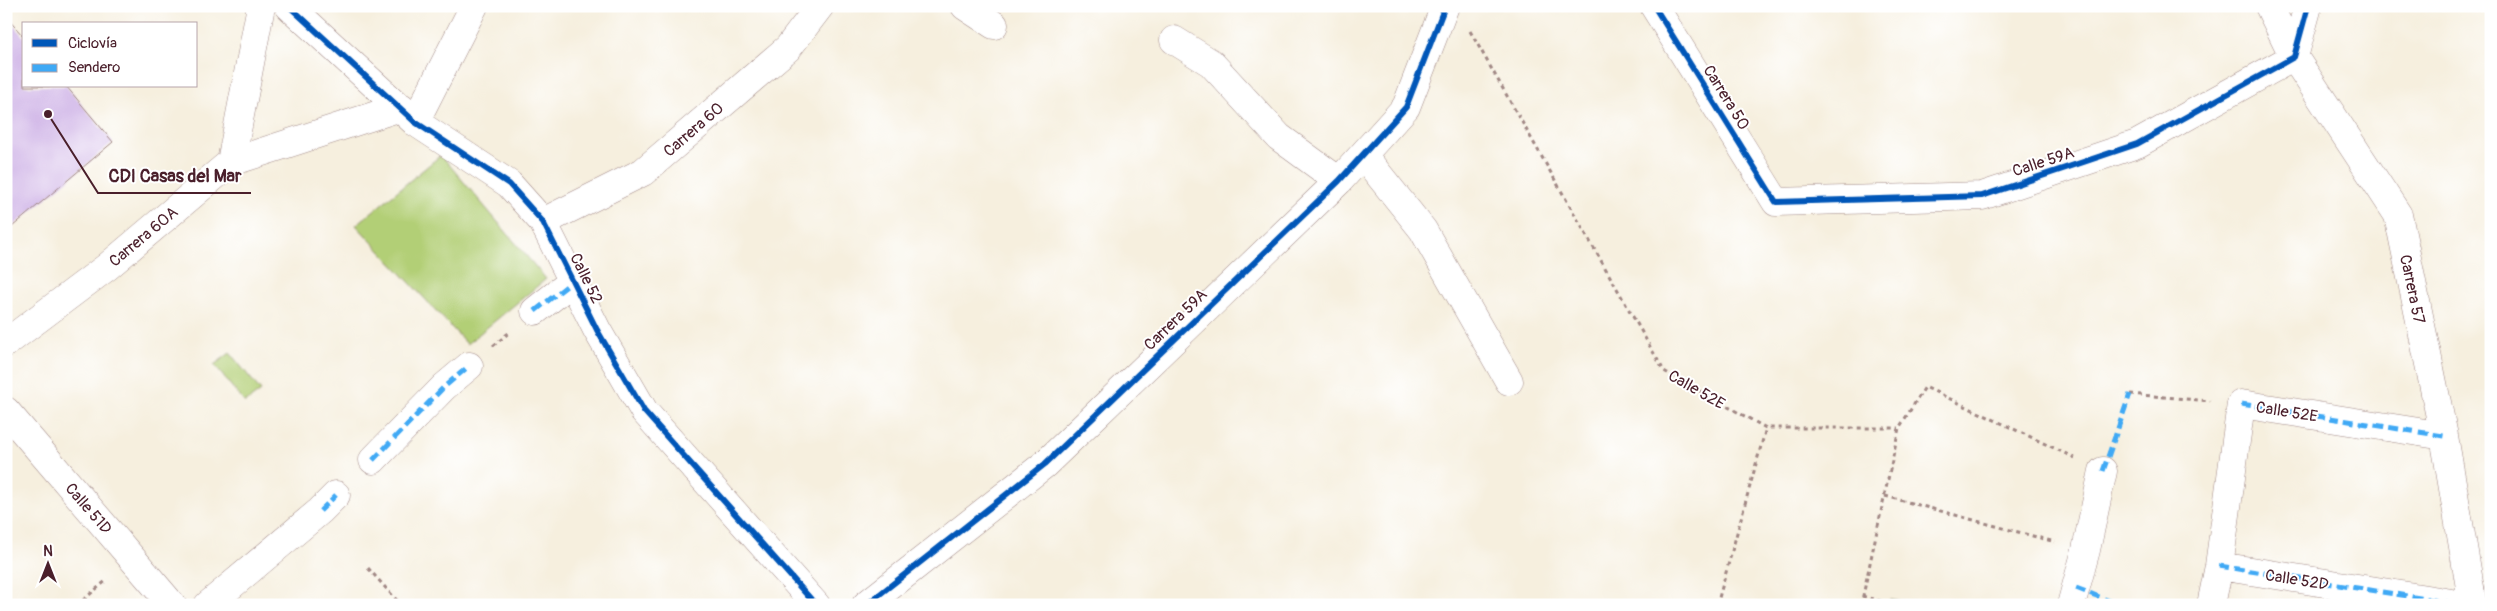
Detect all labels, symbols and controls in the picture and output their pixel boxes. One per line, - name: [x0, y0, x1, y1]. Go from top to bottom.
- legend: [22, 22, 198, 88]
- text: Ciclovía: [68, 34, 117, 53]
- text: Sendero: [68, 58, 120, 77]
- street label: Carrera 50: [1698, 61, 1754, 134]
- street label: Carrera 60: [659, 98, 728, 161]
- street label: Calle 59A: [2010, 143, 2077, 181]
- callout: CDI Casas del Mar: [98, 160, 251, 193]
- text: CDI Casas del Mar: [109, 165, 242, 188]
- street label: Carrera 60A: [105, 202, 182, 271]
- street label: Calle 52: [565, 250, 607, 307]
- street label: Carrera 57: [2395, 253, 2429, 326]
- street label: Carrera 59A: [1140, 285, 1211, 355]
- street label: Calle 52E: [1665, 366, 1728, 414]
- street label: Calle 52E: [2255, 397, 2319, 427]
- street label: Calle 51D: [61, 479, 116, 538]
- north arrow: [22, 538, 72, 588]
- text: N: [43, 543, 53, 560]
- street label: Calle 52D: [2264, 565, 2330, 595]

